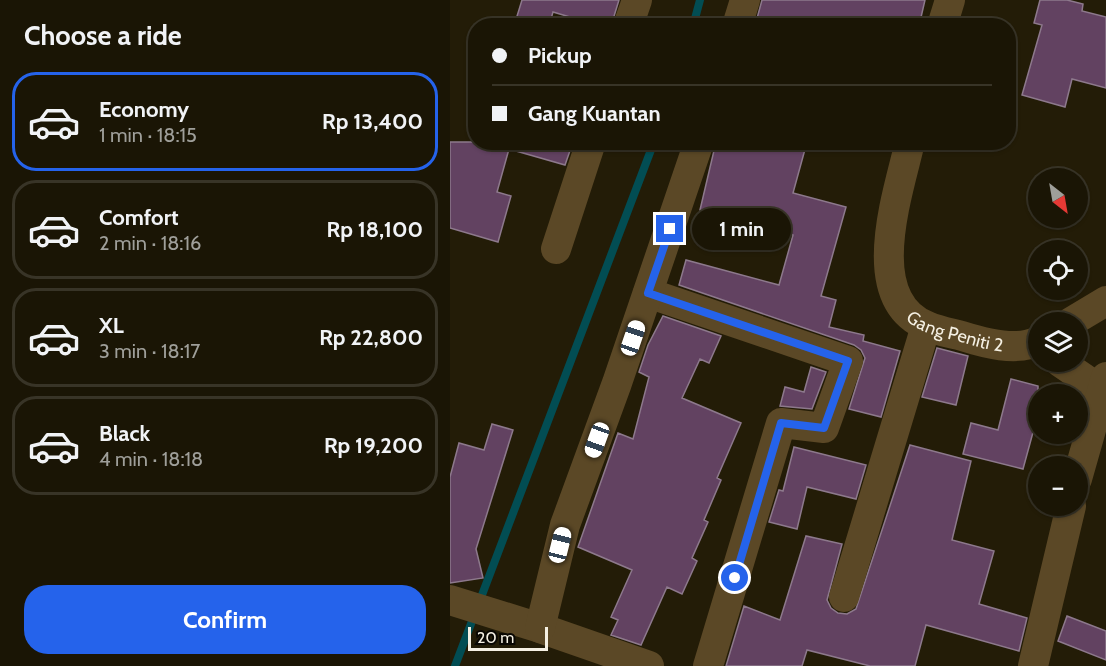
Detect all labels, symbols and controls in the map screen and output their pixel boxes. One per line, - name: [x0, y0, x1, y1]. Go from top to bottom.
- text: Choose a ride: [24, 19, 182, 52]
- text: Pickup: [528, 42, 592, 69]
- icon: car: [27, 95, 81, 149]
- text: Economy: [99, 96, 189, 123]
- text: Gang Kuantan: [528, 100, 661, 127]
- text: Rp 13,400: [322, 108, 423, 135]
- text: 1 min · 18:15: [99, 123, 197, 147]
- north arrow: [1028, 168, 1088, 228]
- map controls: [1028, 168, 1088, 516]
- icon: car: [27, 203, 81, 257]
- text: Comfort: [99, 204, 178, 231]
- callout: 1 min: [691, 208, 790, 250]
- route end: [656, 215, 683, 242]
- text: Rp 18,100: [327, 216, 423, 243]
- text: 1 min: [719, 217, 764, 241]
- text: 2 min · 18:16: [99, 231, 201, 255]
- button: locate: [1028, 240, 1088, 300]
- street label: Gang Peniti 2: [902, 306, 1005, 357]
- icon: car: [27, 311, 81, 365]
- text: XL: [99, 312, 124, 339]
- button: layers: [1028, 312, 1088, 372]
- car: [619, 318, 647, 358]
- text: Rp 22,800: [319, 324, 423, 351]
- text: 3 min · 18:17: [99, 339, 200, 363]
- button: +: [1028, 384, 1088, 444]
- icon: car: [27, 419, 81, 473]
- text: Black: [99, 420, 150, 447]
- car: [582, 420, 612, 460]
- text: Rp 19,200: [324, 432, 423, 459]
- text: 4 min · 18:18: [99, 447, 203, 471]
- button: −: [1028, 456, 1088, 516]
- car: [547, 525, 573, 565]
- route start: [721, 564, 748, 591]
- button: Confirm: [24, 585, 426, 654]
- scale bar: [468, 624, 548, 652]
- text: 20 m: [477, 628, 514, 647]

